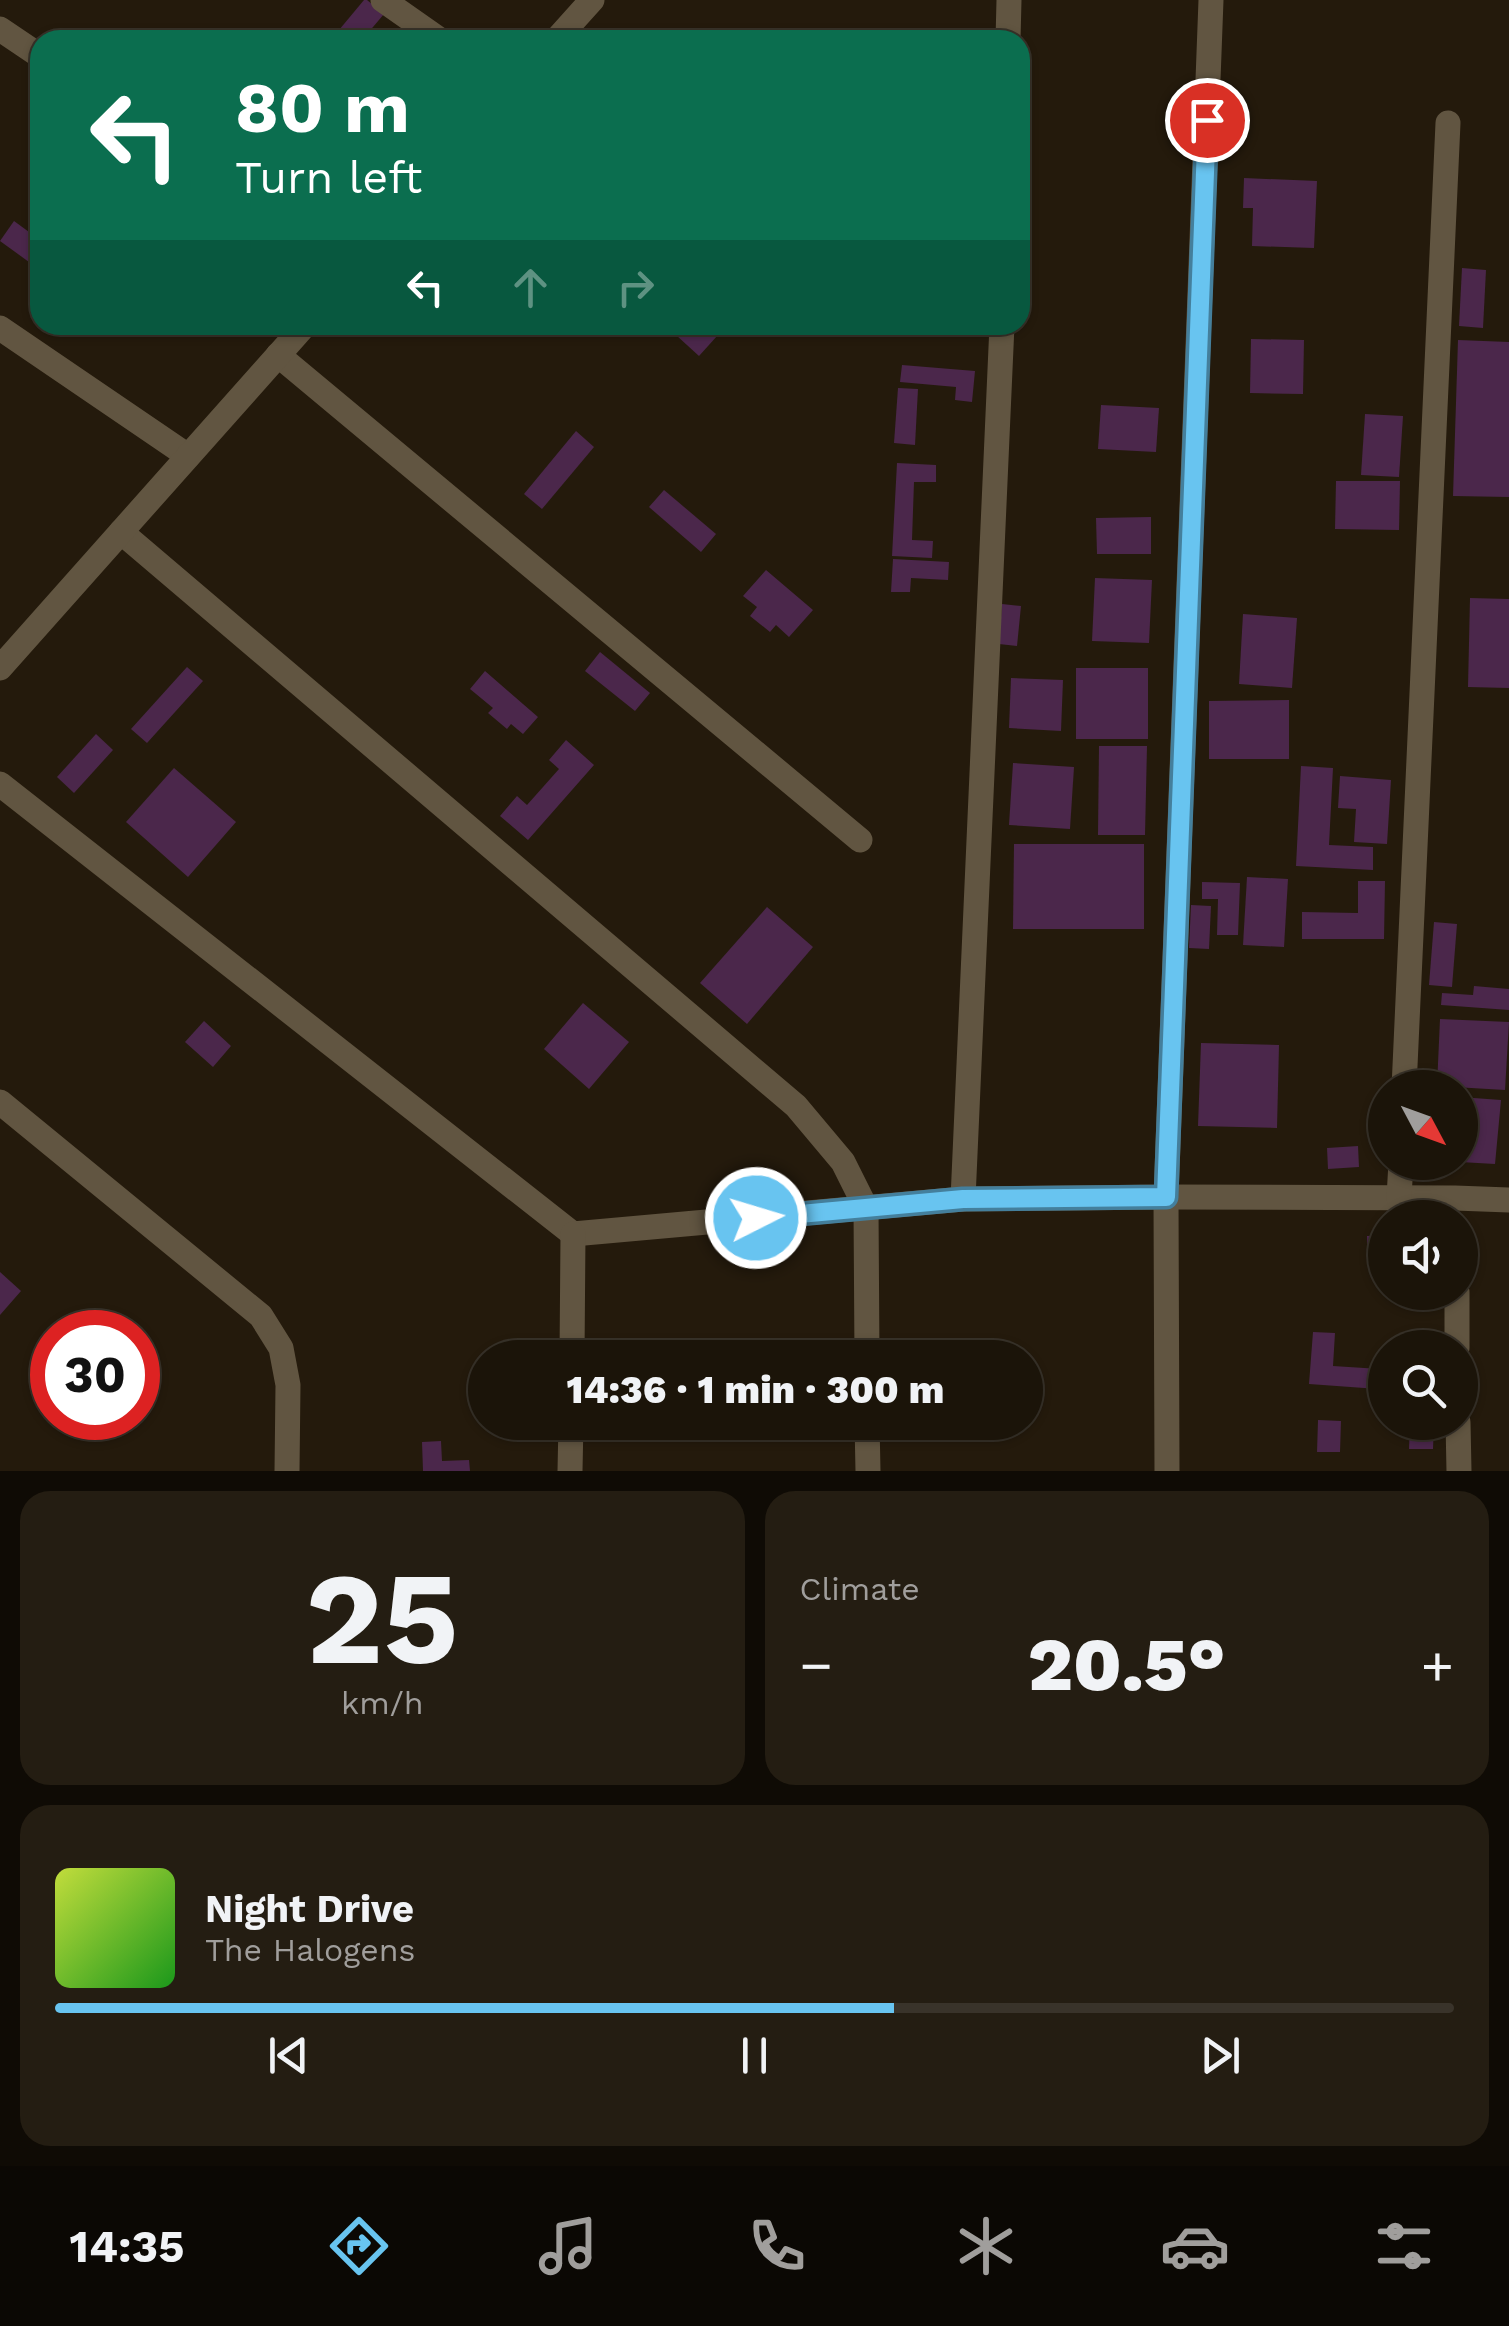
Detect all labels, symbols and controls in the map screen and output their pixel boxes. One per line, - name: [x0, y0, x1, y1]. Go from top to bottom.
- text: 80 m: [235, 67, 410, 149]
- icon: left: [70, 70, 200, 200]
- pin: [1165, 78, 1250, 163]
- icon: arrive: [1180, 93, 1235, 148]
- text: Turn left: [235, 151, 422, 204]
- icon: left: [398, 260, 453, 315]
- icon: ahead: [503, 260, 558, 315]
- icon: right: [608, 260, 663, 315]
- north arrow: [1368, 1070, 1478, 1180]
- map controls: [1368, 1070, 1478, 1440]
- position arrow: [704, 1166, 808, 1270]
- button: sound: [1368, 1200, 1478, 1310]
- speed limit sign: 30: [30, 1310, 160, 1440]
- button: search: [1368, 1330, 1478, 1440]
- text: 14:36 · 1 min · 300 m: [567, 1368, 944, 1412]
- text: 25: [306, 1542, 459, 1695]
- text: Climate: [800, 1570, 920, 1608]
- text: 20.5°: [1028, 1620, 1226, 1708]
- text: −: [800, 1633, 833, 1697]
- text: +: [1421, 1633, 1454, 1697]
- text: km/h: [341, 1684, 423, 1722]
- text: Night Drive: [205, 1887, 414, 1931]
- text: The Halogens: [205, 1931, 415, 1969]
- icon: previous: [261, 2028, 316, 2083]
- icon: pause: [727, 2028, 782, 2083]
- icon: next: [1193, 2028, 1248, 2083]
- icon: directions: [324, 2211, 394, 2281]
- icon: music: [533, 2211, 603, 2281]
- icon: phone: [742, 2211, 812, 2281]
- icon: climate: [951, 2211, 1021, 2281]
- icon: car: [1160, 2211, 1230, 2281]
- icon: filters: [1369, 2211, 1439, 2281]
- text: 14:35: [70, 2220, 185, 2273]

